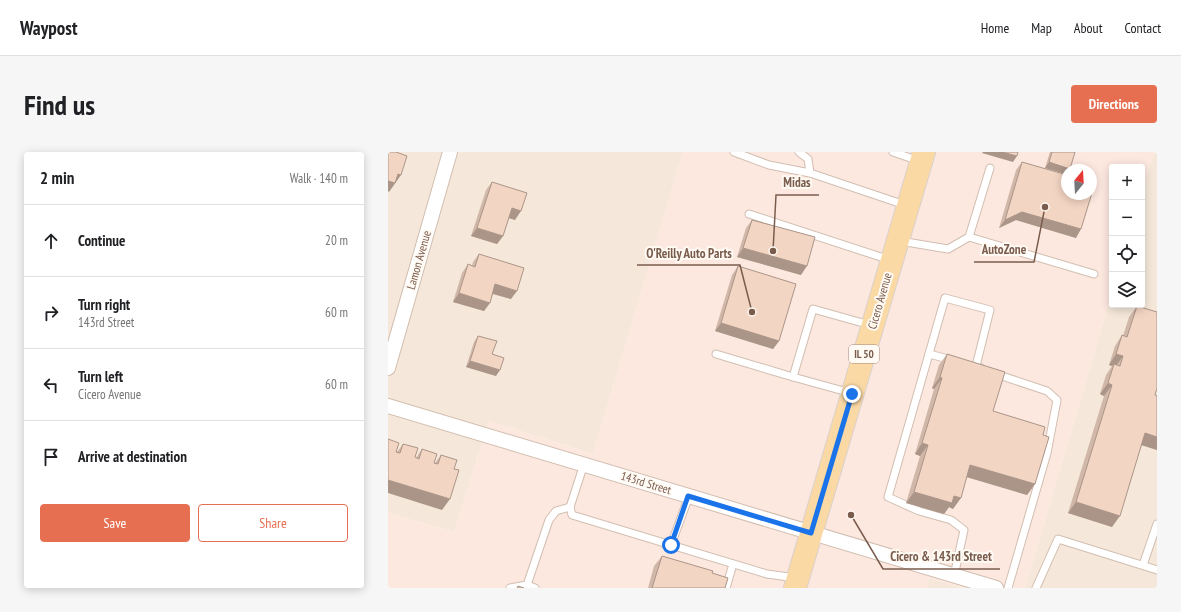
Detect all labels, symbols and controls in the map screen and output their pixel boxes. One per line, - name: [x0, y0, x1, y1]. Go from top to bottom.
- text: Waypost: [20, 16, 77, 40]
- text: Home: [981, 19, 1009, 37]
- text: Map: [1031, 19, 1052, 37]
- text: About: [1074, 19, 1103, 37]
- text: Contact: [1125, 19, 1161, 37]
- button: Directions: [1071, 85, 1157, 123]
- text: Find us: [24, 86, 95, 123]
- north arrow: [1061, 164, 1097, 200]
- map controls: [1109, 164, 1145, 308]
- button: +: [1109, 164, 1145, 200]
- text: 2 min: [40, 167, 74, 189]
- text: Walk · 140 m: [290, 170, 348, 187]
- callout: Midas: [776, 170, 819, 195]
- text: Midas: [783, 174, 811, 191]
- button: −: [1109, 200, 1145, 236]
- street label: Lamon Avenue: [403, 229, 434, 291]
- icon: ahead: [40, 230, 62, 252]
- text: Continue: [78, 231, 125, 250]
- text: 20 m: [325, 232, 348, 249]
- button: locate: [1109, 236, 1145, 272]
- callout: AutoZone: [974, 237, 1034, 262]
- callout: O'Reilly Auto Parts: [637, 240, 740, 265]
- text: AutoZone: [981, 241, 1027, 258]
- text: O'Reilly Auto Parts: [646, 245, 732, 262]
- street label: Cicero Avenue: [864, 271, 895, 331]
- button: layers: [1109, 272, 1145, 308]
- text: Turn right: [78, 295, 130, 314]
- icon: right: [40, 302, 62, 324]
- text: 60 m: [325, 304, 348, 321]
- text: 143rd Street: [78, 314, 134, 331]
- road number: IL 50: [849, 345, 879, 363]
- text: Turn left: [78, 367, 123, 386]
- icon: left: [40, 374, 62, 396]
- text: 60 m: [325, 376, 348, 393]
- route end: [843, 385, 861, 403]
- text: Cicero Avenue: [78, 386, 141, 403]
- icon: arrive: [40, 446, 62, 468]
- text: Arrive at destination: [78, 447, 187, 466]
- street label: 143rd Street: [619, 468, 674, 498]
- button: Save: [40, 504, 190, 542]
- button: Share: [198, 504, 348, 542]
- route start: [662, 536, 680, 554]
- callout: Cicero & 143rd Street: [883, 544, 1000, 569]
- text: Cicero & 143rd Street: [890, 548, 992, 565]

